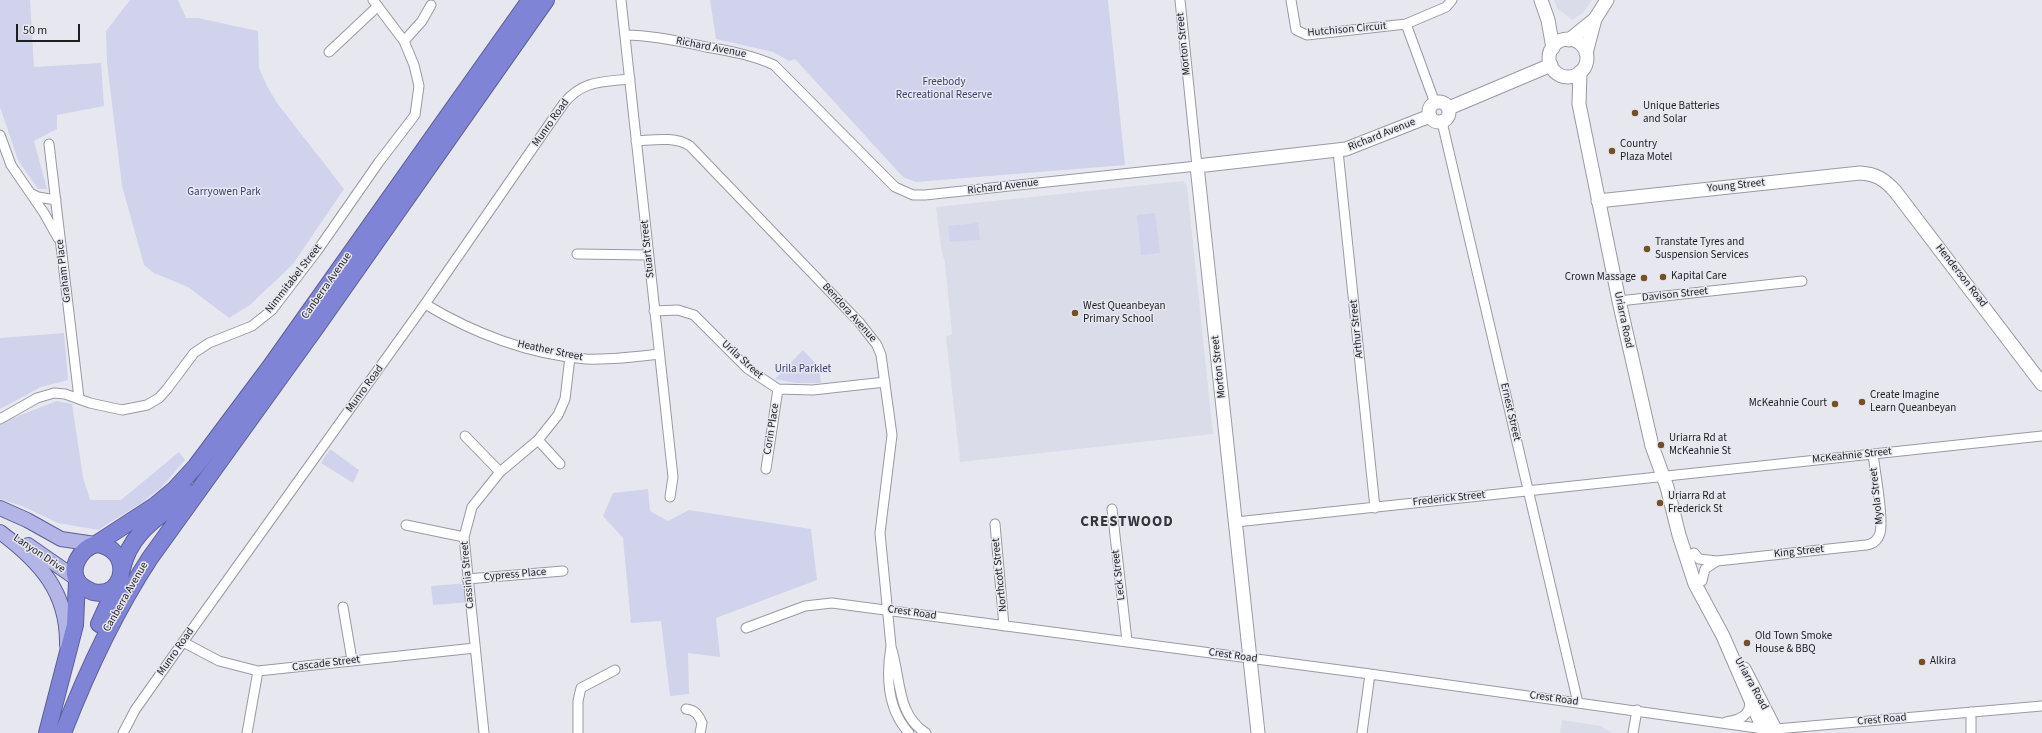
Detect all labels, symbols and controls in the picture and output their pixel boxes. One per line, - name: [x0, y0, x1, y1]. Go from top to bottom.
- street label: Morton Street: [1174, 12, 1194, 76]
- scale bar: [18, 16, 82, 42]
- street label: Hutchison Circuit: [1307, 20, 1387, 40]
- text: 50 m: [23, 22, 47, 39]
- street label: Richard Avenue: [675, 35, 747, 61]
- park label: Freebody Recreational Reserve: [896, 76, 992, 102]
- street label: Munro Road: [530, 96, 572, 150]
- place label: Unique Batteries and Solar: [1643, 100, 1720, 126]
- marker: Unique Batteries and Solar: [1630, 108, 1640, 118]
- street label: Richard Avenue: [1346, 116, 1418, 154]
- place label: Country Plaza Motel: [1620, 138, 1672, 164]
- marker: Country Plaza Motel: [1607, 146, 1617, 156]
- street label: Richard Avenue: [967, 176, 1039, 198]
- street label: Young Street: [1706, 176, 1766, 196]
- park label: Garryowen Park: [187, 186, 261, 200]
- street label: Stuart Street: [638, 219, 658, 279]
- place label: Transtate Tyres and Suspension Services: [1655, 236, 1749, 262]
- street label: Graham Place: [54, 239, 74, 303]
- street label: Nimmitabel Street: [263, 242, 325, 316]
- street label: Henderson Road: [1932, 242, 1990, 310]
- marker: Transtate Tyres and Suspension Services: [1642, 244, 1652, 254]
- street label: Canberra Avenue: [299, 250, 355, 322]
- place label: Kapital Care: [1671, 270, 1727, 284]
- place label: Crown Massage: [1565, 271, 1636, 285]
- marker: Kapital Care: [1658, 272, 1668, 282]
- marker: Crown Massage: [1639, 273, 1649, 283]
- street label: Bendora Avenue: [819, 281, 879, 345]
- street label: Davison Street: [1641, 285, 1709, 305]
- street label: Uriarra Road: [1611, 290, 1635, 350]
- street label: Arthur Street: [1347, 299, 1367, 359]
- place label: West Queanbeyan Primary School: [1083, 300, 1166, 326]
- marker: West Queanbeyan Primary School: [1070, 308, 1080, 318]
- street label: Morton Street: [1209, 335, 1229, 399]
- street label: Heather Street: [516, 338, 584, 364]
- street label: Urila Street: [718, 338, 766, 382]
- street label: Munro Road: [343, 363, 387, 415]
- park label: Urila Parklet: [775, 363, 831, 377]
- street label: Ernest Street: [1497, 382, 1523, 442]
- place label: Create Imagine Learn Queanbeyan: [1870, 389, 1956, 415]
- place label: McKeahnie Court: [1749, 397, 1827, 411]
- marker: Create Imagine Learn Queanbeyan: [1857, 397, 1867, 407]
- marker: McKeahnie Court: [1830, 399, 1840, 409]
- street label: Corin Place: [761, 402, 783, 456]
- place label: Uriarra Rd at McKeahnie St: [1669, 432, 1731, 458]
- marker: Uriarra Rd at McKeahnie St: [1656, 440, 1666, 450]
- street label: McKeahnie Street: [1811, 445, 1893, 467]
- street label: Myola Street: [1867, 467, 1887, 525]
- street label: Frederick Street: [1412, 489, 1486, 509]
- place label: Uriarra Rd at Frederick St: [1668, 490, 1726, 516]
- marker: Uriarra Rd at Frederick St: [1655, 498, 1665, 508]
- district label: CRESTWOOD: [1080, 514, 1174, 532]
- street label: Lanyon Drive: [10, 532, 68, 576]
- street label: Northcott Street: [990, 537, 1010, 613]
- street label: Cassinia Street: [458, 541, 478, 609]
- street label: King Street: [1773, 543, 1825, 561]
- street label: Leck Street: [1109, 549, 1129, 601]
- street label: Canberra Avenue: [101, 560, 151, 634]
- street label: Cypress Place: [483, 566, 547, 584]
- street label: Crest Road: [887, 603, 937, 623]
- street label: Munro Road: [155, 625, 197, 679]
- place label: Old Town Smoke House & BBQ: [1755, 630, 1832, 656]
- marker: Old Town Smoke House & BBQ: [1742, 638, 1752, 648]
- street label: Crest Road: [1208, 646, 1258, 666]
- street label: Cascade Street: [291, 653, 361, 675]
- street label: Uriarra Road: [1731, 655, 1771, 713]
- place label: Alkira: [1930, 655, 1956, 669]
- marker: Alkira: [1917, 657, 1927, 667]
- street label: Crest Road: [1529, 689, 1579, 709]
- street label: Crest Road: [1857, 711, 1907, 729]

